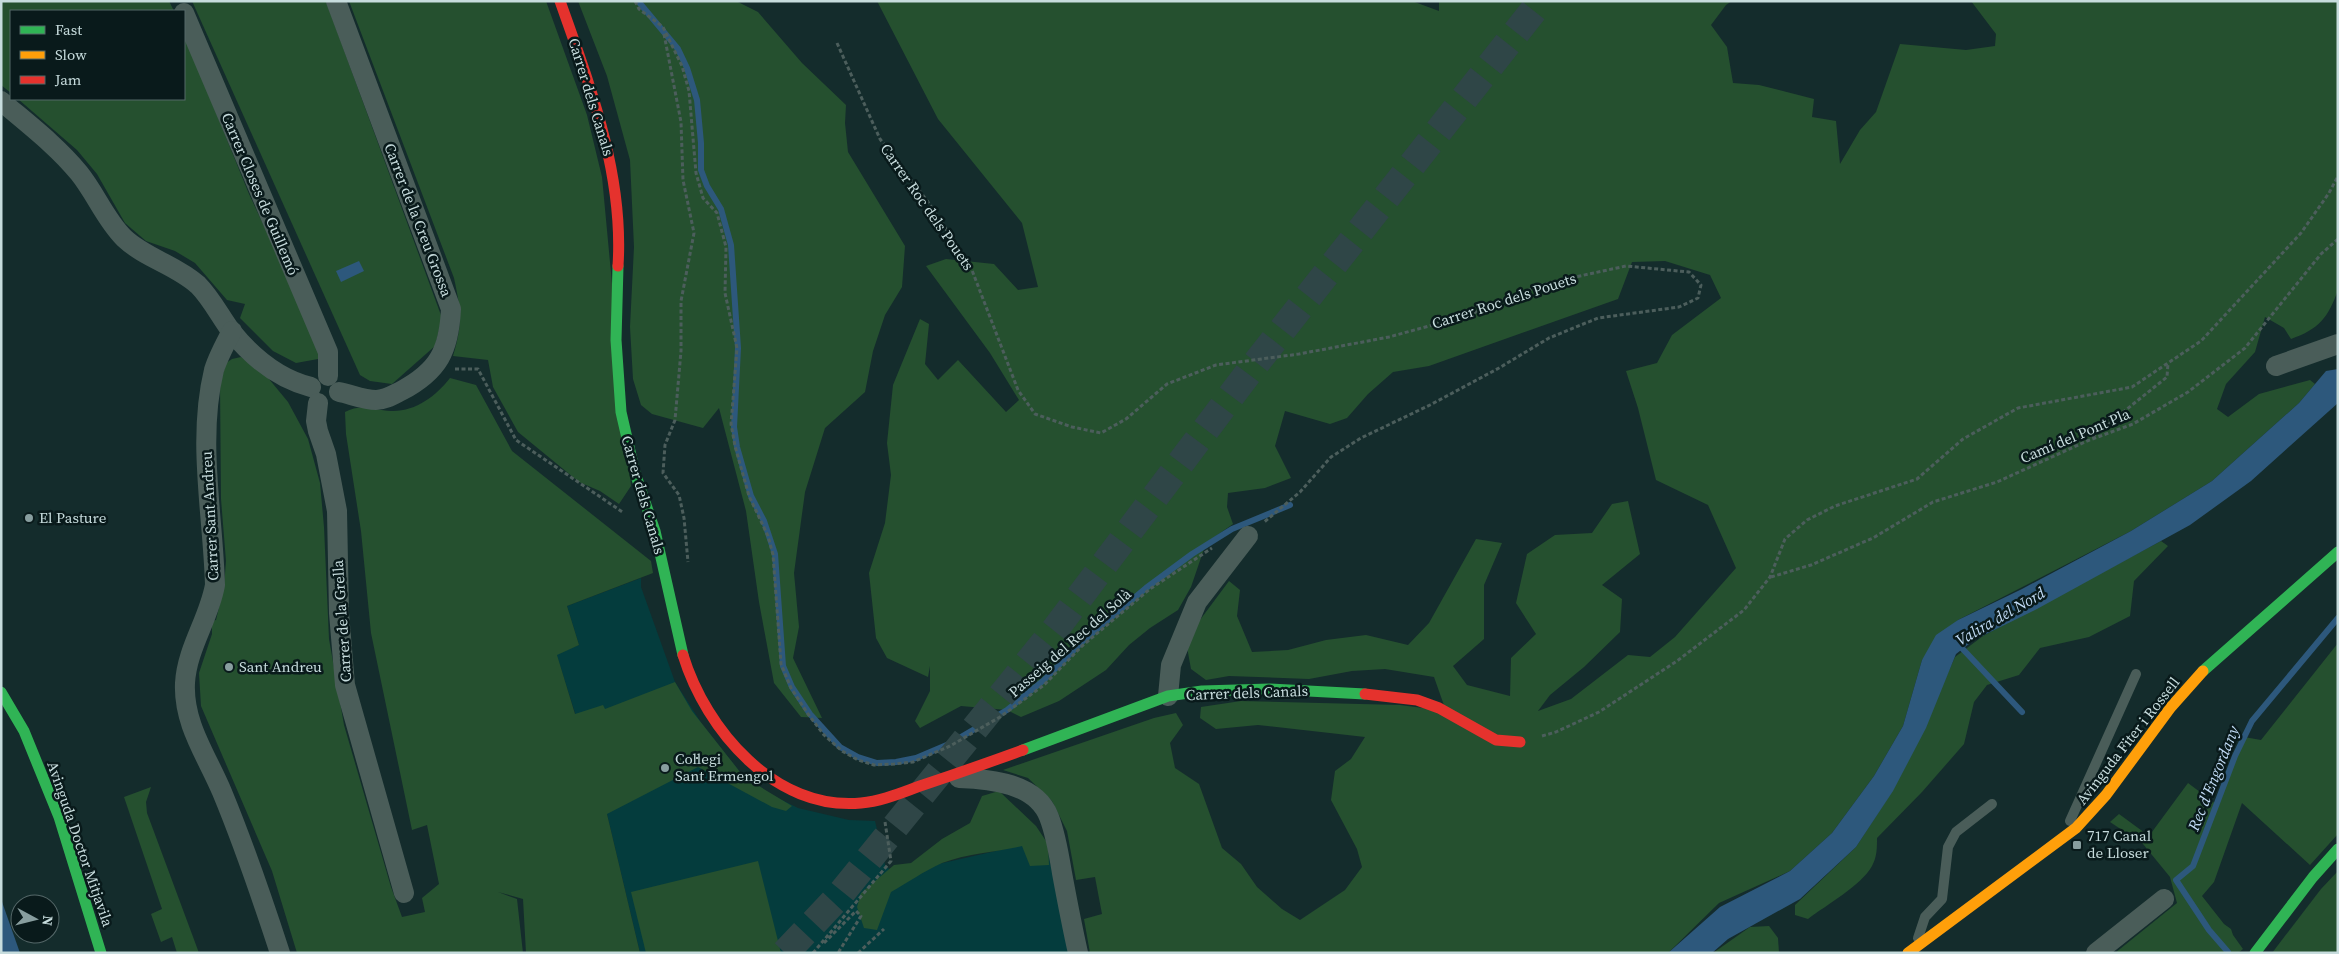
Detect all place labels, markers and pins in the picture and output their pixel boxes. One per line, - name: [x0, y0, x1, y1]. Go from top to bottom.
- place label: El Pasture: [39, 507, 107, 528]
- marker: El Pasture: [23, 512, 35, 524]
- place label: Sant Andreu: [239, 656, 322, 677]
- marker: Sant Andreu: [223, 661, 235, 673]
- place label: Col·legi Sant Ermengol: [675, 748, 774, 786]
- marker: Col·legi Sant Ermengol: [659, 762, 671, 774]
- place label: 717 Canal de Lloser: [2087, 825, 2152, 863]
- marker: 717 Canal de Lloser: [2071, 839, 2083, 851]

